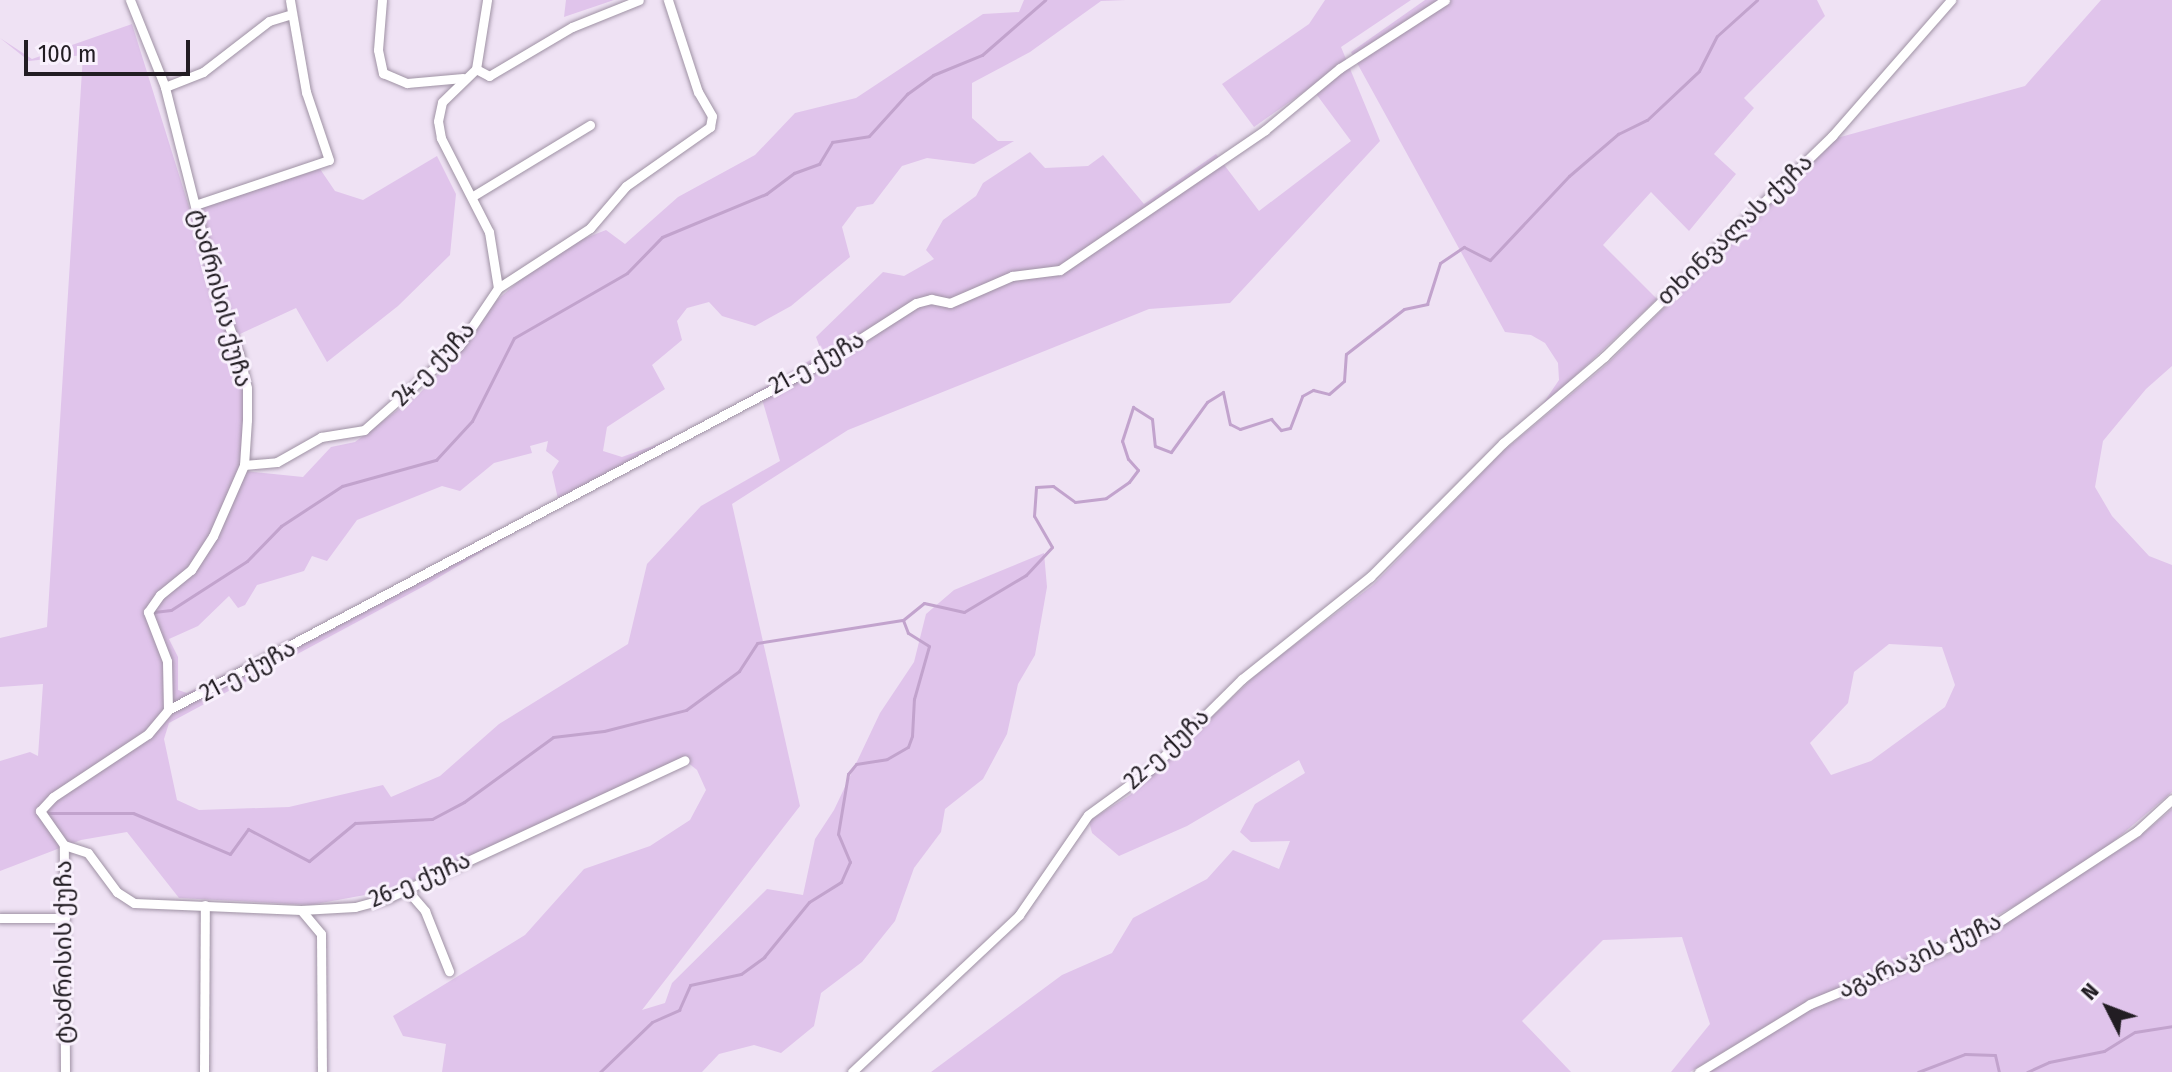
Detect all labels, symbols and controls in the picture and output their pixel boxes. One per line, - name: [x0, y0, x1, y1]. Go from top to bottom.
- scale bar: [28, 24, 194, 74]
- text: 100 m: [38, 40, 96, 68]
- street label: თხინვალას ქუჩა: [1651, 148, 1819, 312]
- street label: ტაძრისის ქუჩა: [182, 206, 258, 390]
- street label: 24-ე ქუჩა: [387, 316, 481, 412]
- street label: 21-ე ქუჩა: [765, 325, 869, 401]
- street label: 21-ე ქუჩა: [195, 634, 301, 708]
- street label: 22-ე ქუჩა: [1118, 702, 1216, 796]
- street label: 26-ე ქუჩა: [365, 846, 475, 914]
- street label: ტაძრისის ქუჩა: [50, 860, 78, 1044]
- street label: აგარაკის ქუჩა: [1834, 907, 2006, 1005]
- north arrow: [2068, 968, 2148, 1048]
- text: N: [2075, 978, 2104, 1006]

